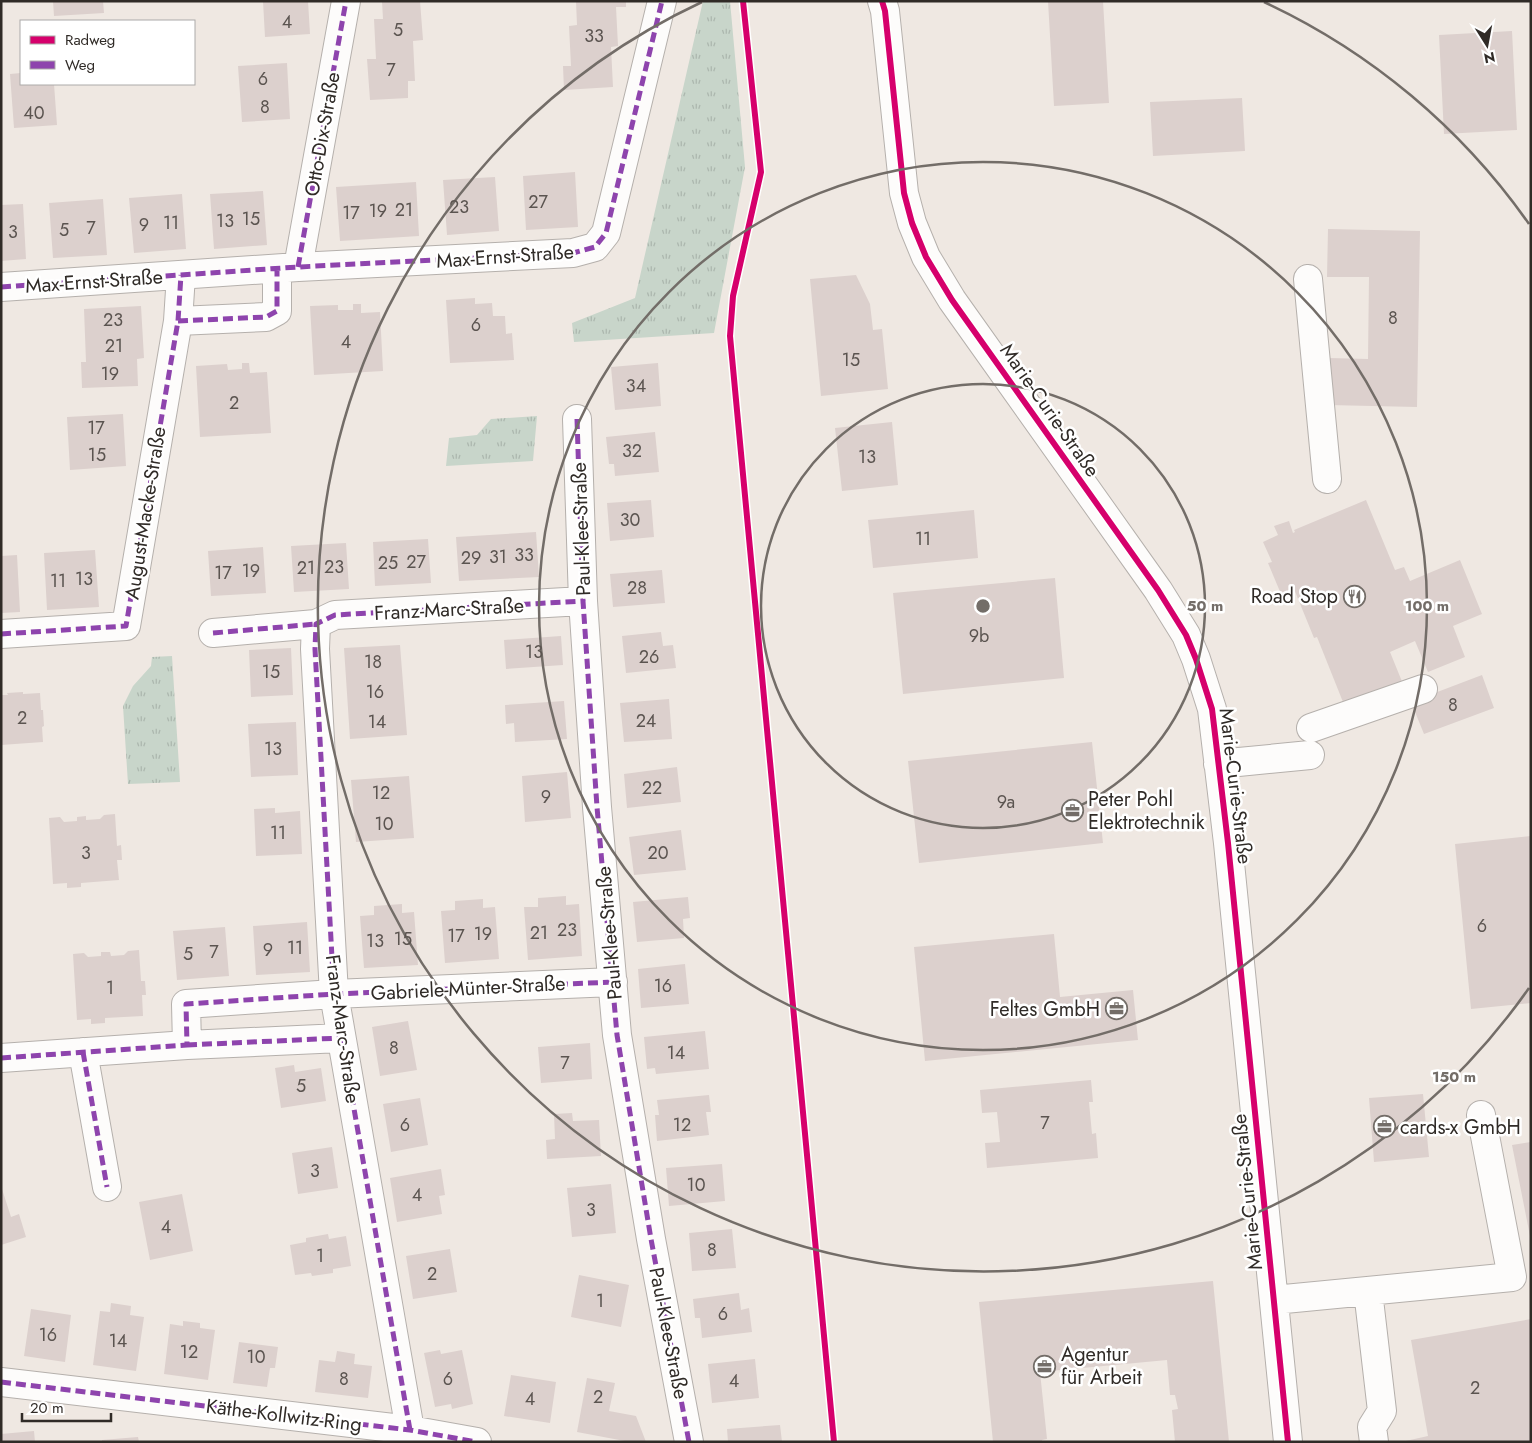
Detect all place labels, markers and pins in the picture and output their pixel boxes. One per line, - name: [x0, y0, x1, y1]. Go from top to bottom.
- place label: Road Stop: [1251, 582, 1338, 611]
- restaurant icon: Road Stop: [1342, 584, 1366, 608]
- centre of rings: [974, 597, 992, 615]
- place label: Peter Pohl Elektrotechnik: [1088, 785, 1205, 837]
- office icon: Peter Pohl Elektrotechnik: [1060, 799, 1084, 823]
- place label: Feltes GmbH: [990, 995, 1100, 1024]
- office icon: Feltes GmbH: [1104, 997, 1128, 1021]
- place label: cards-x GmbH: [1400, 1113, 1521, 1142]
- office icon: cards-x GmbH: [1372, 1115, 1396, 1139]
- place label: Agentur für Arbeit: [1061, 1340, 1142, 1392]
- office icon: Agentur für Arbeit: [1033, 1354, 1057, 1378]

